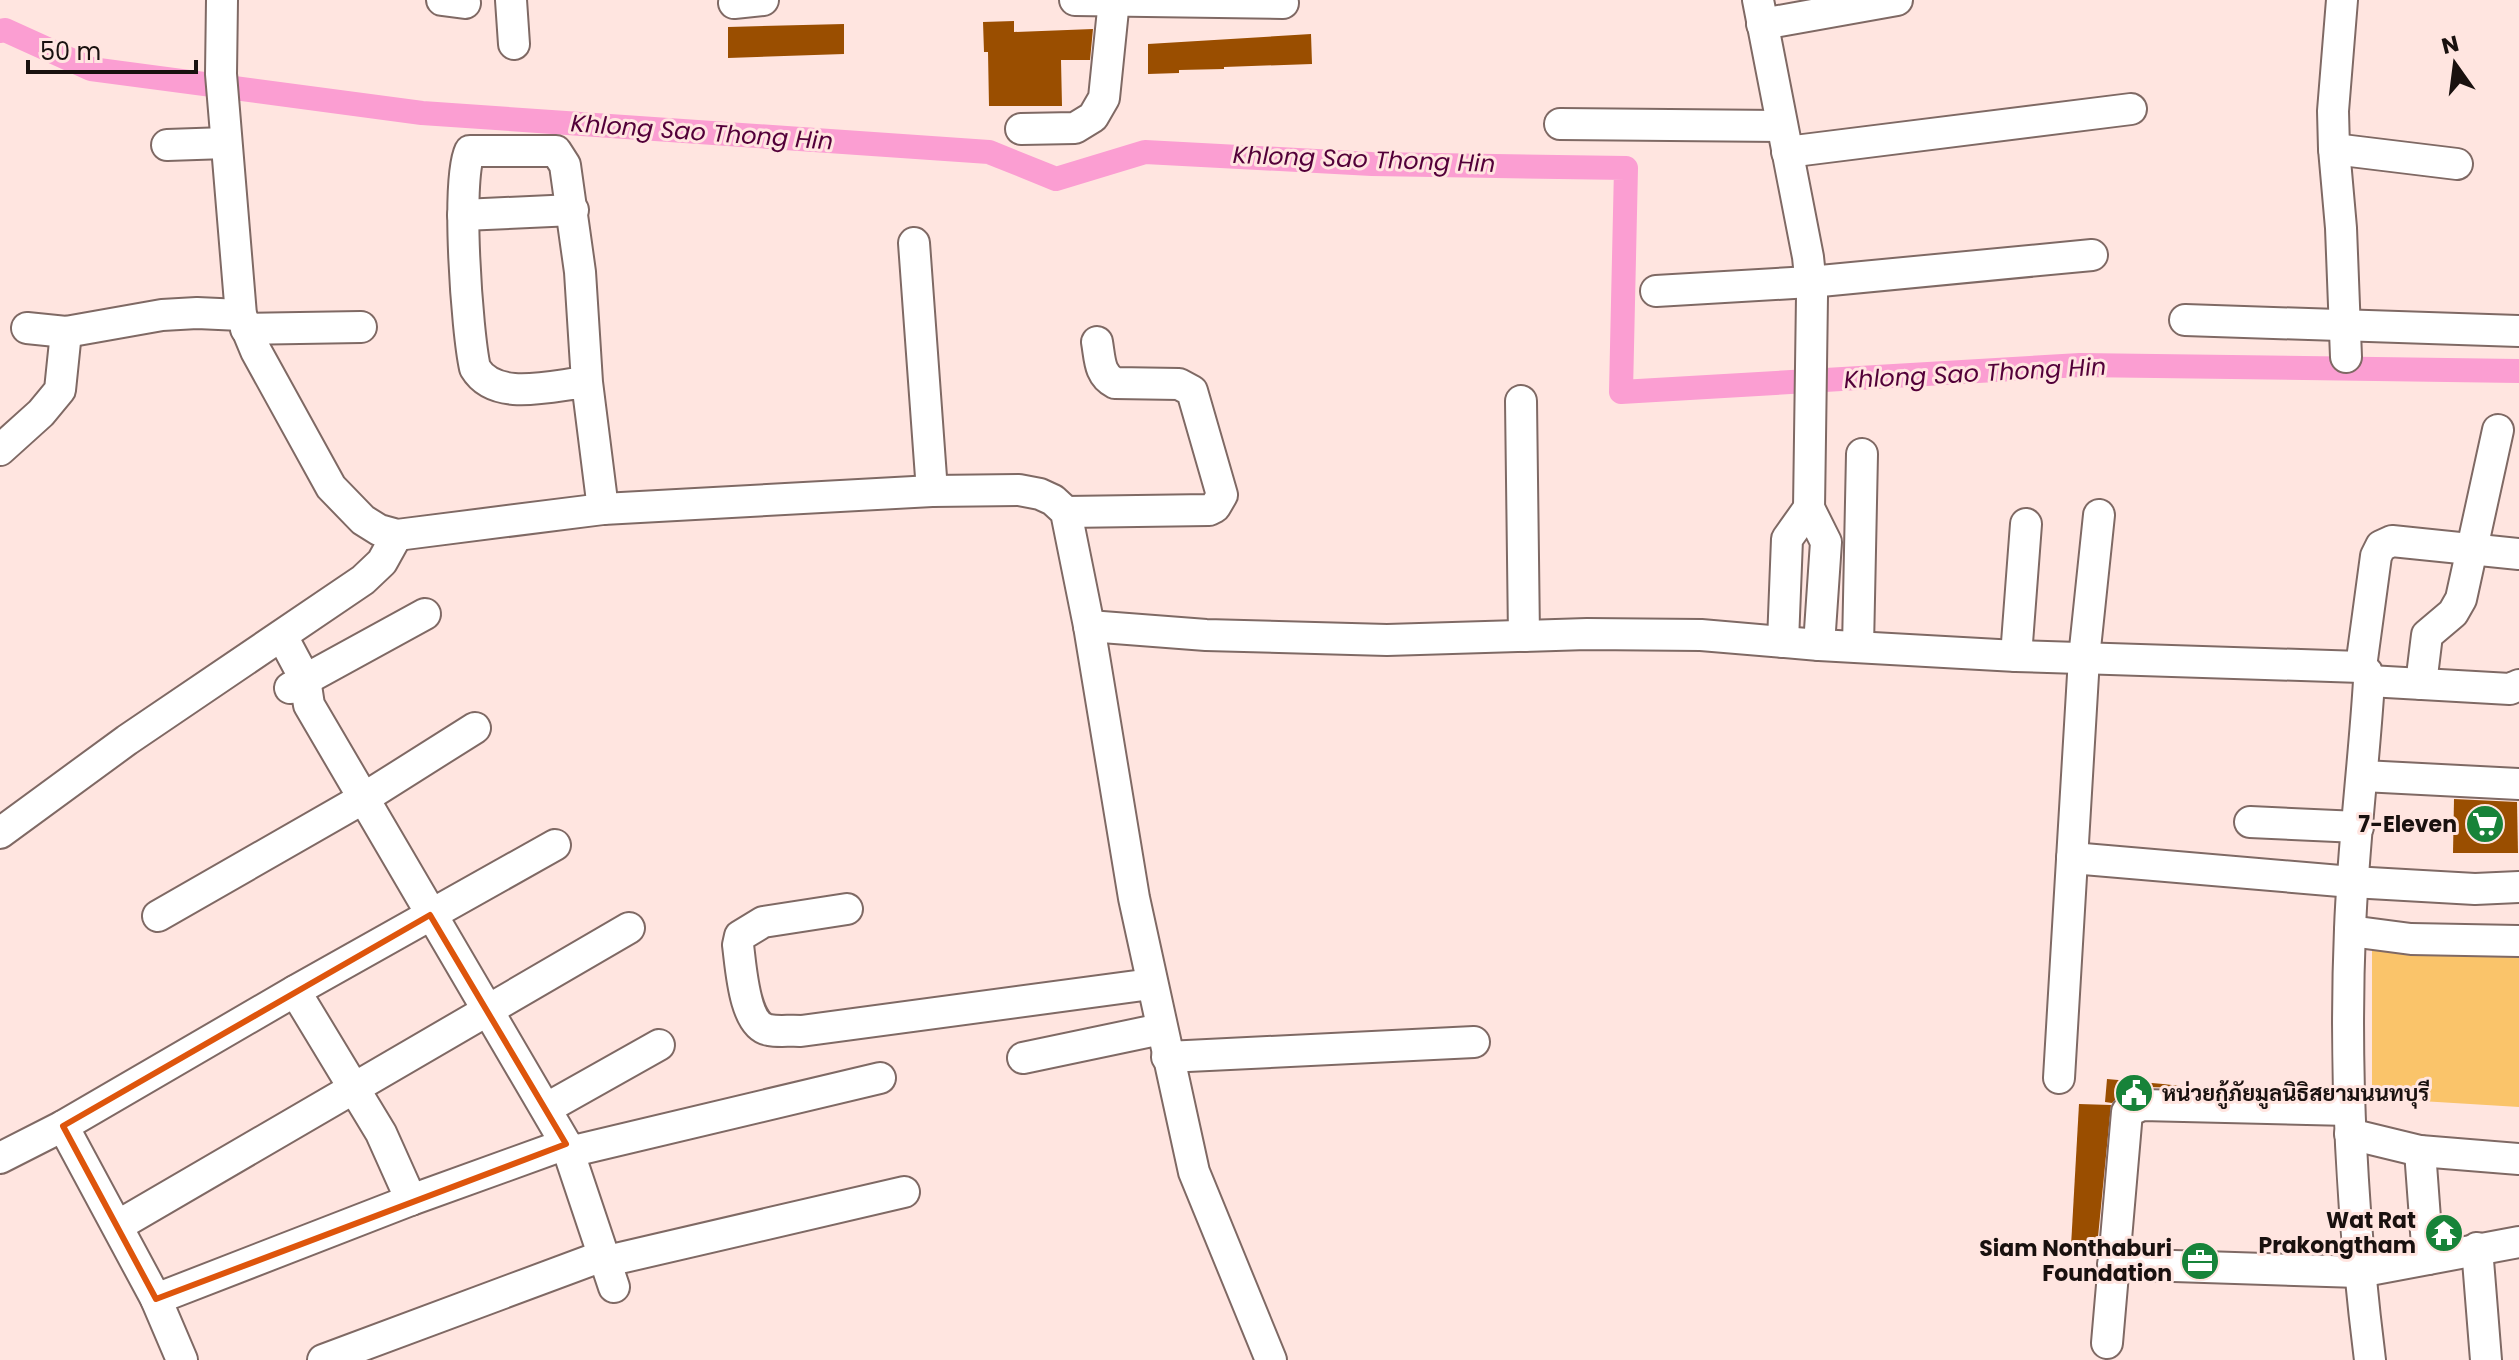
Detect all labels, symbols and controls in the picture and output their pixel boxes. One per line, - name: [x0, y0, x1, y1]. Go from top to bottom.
- scale bar: [28, 24, 196, 74]
- north arrow: [2415, 24, 2495, 104]
- text: N: [2439, 28, 2462, 62]
- text: 50 m: [40, 35, 101, 68]
- water label: Khlong Sao Thong Hin: [570, 106, 834, 158]
- water label: Khlong Sao Thong Hin: [1232, 138, 1496, 180]
- water label: Khlong Sao Thong Hin: [1843, 350, 2107, 396]
- supermarket icon: 7-Eleven: [2464, 803, 2506, 845]
- place label: 7-Eleven: [2358, 809, 2457, 840]
- public building icon: หน่วยกู้ภัยมูลนิธิสยามนนทบุรี: [2113, 1072, 2155, 1114]
- place label: หน่วยกู้ภัยมูลนิธิสยามนนทบุรี: [2162, 1078, 2429, 1109]
- place label: Wat Rat Prakongtham: [2259, 1205, 2416, 1261]
- temple icon: Wat Rat Prakongtham: [2423, 1212, 2465, 1254]
- place label: Siam Nonthaburi Foundation: [1979, 1233, 2172, 1289]
- office icon: Siam Nonthaburi Foundation: [2179, 1240, 2221, 1282]

